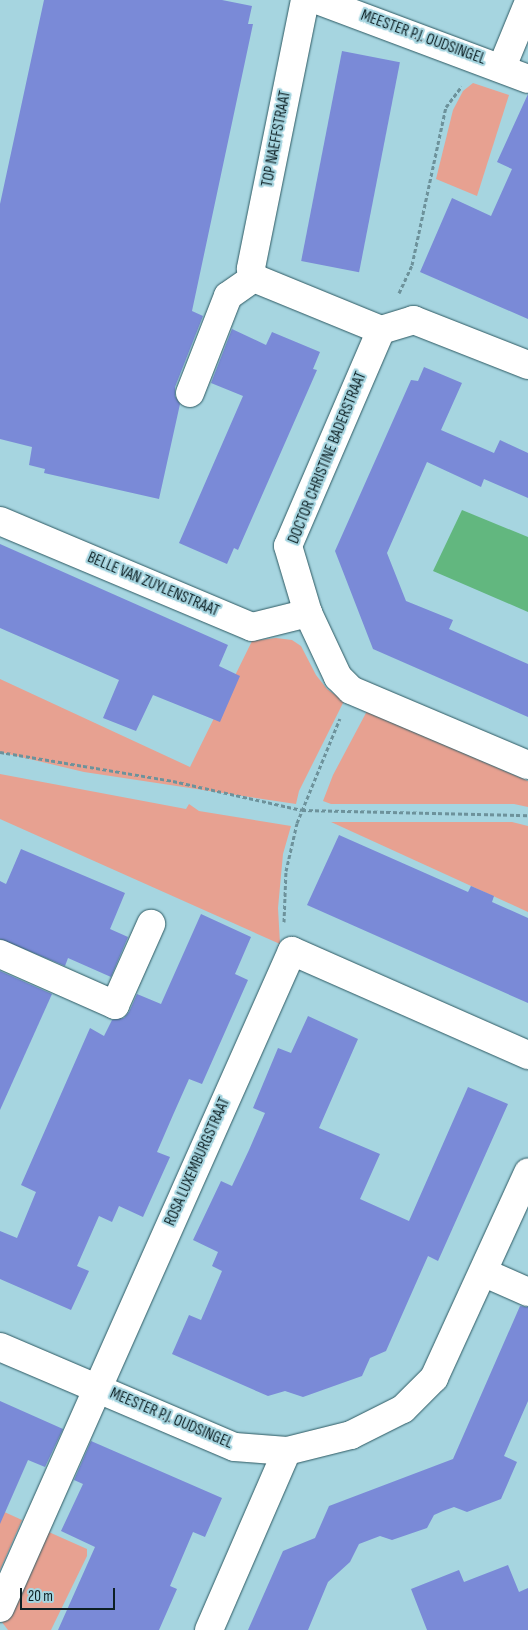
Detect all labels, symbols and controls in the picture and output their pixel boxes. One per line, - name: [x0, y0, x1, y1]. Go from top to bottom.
- street label: MEESTER P.J. OUDSINGEL: [358, 7, 488, 69]
- street label: TOP NAEFFSTRAAT: [258, 89, 296, 189]
- street label: DOCTOR CHRISTINE BADERSTRAAT: [285, 369, 371, 547]
- street label: BELLE VAN ZUYLENSTRAAT: [84, 549, 222, 621]
- street label: ROSA LUXEMBURGSTRAAT: [161, 1095, 235, 1229]
- street label: MEESTER P.J. OUDSINGEL: [107, 1384, 235, 1454]
- scale bar: [22, 1578, 118, 1610]
- text: 20 m: [28, 1587, 53, 1606]

